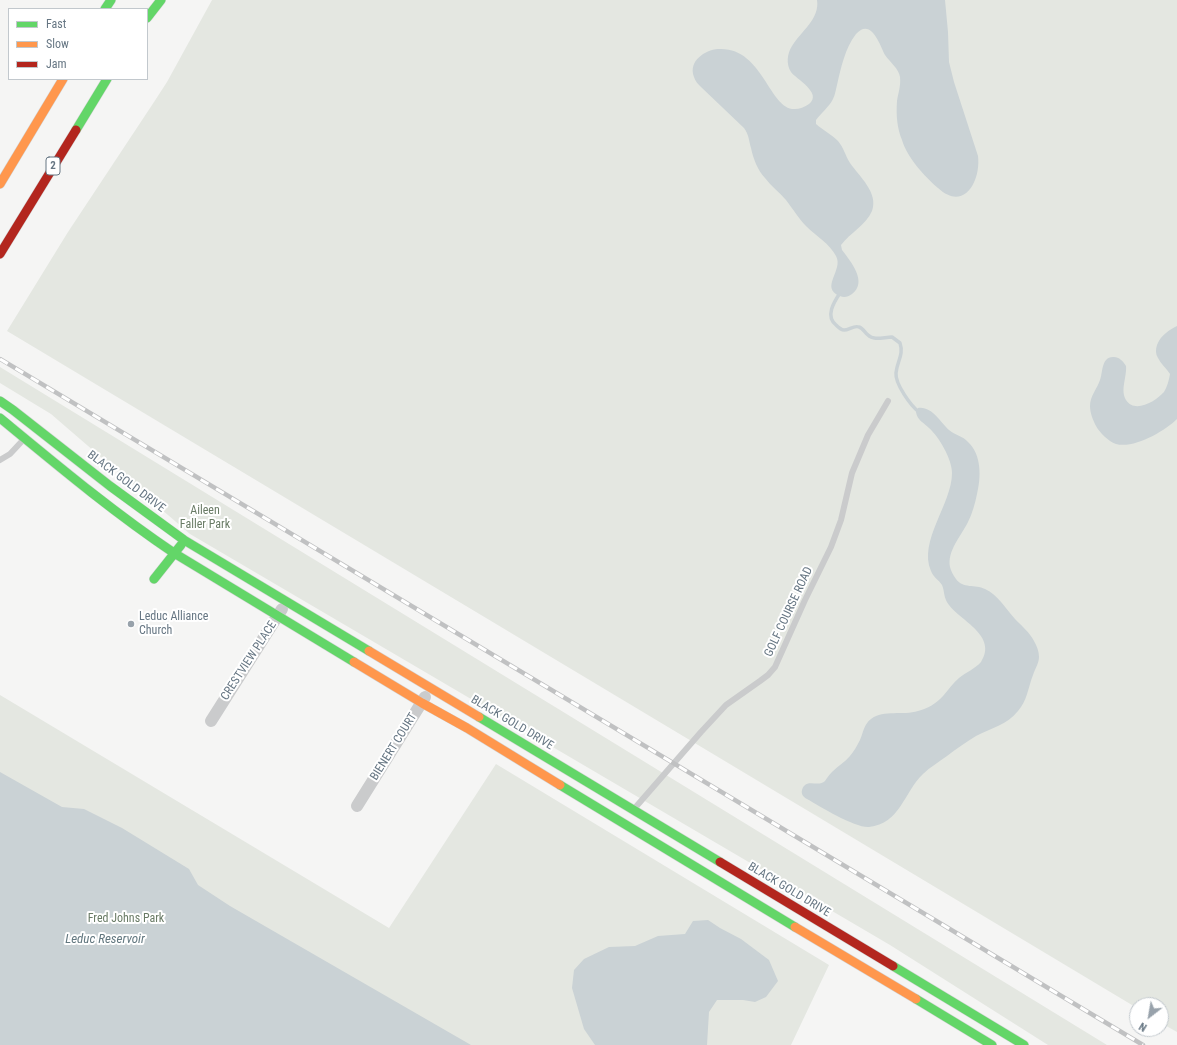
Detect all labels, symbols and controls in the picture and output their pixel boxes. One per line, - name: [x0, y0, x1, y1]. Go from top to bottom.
- legend: [8, 8, 148, 80]
- text: Fast: [46, 17, 66, 31]
- text: Slow: [46, 37, 69, 51]
- text: Jam: [46, 57, 67, 71]
- road number: 2: [46, 157, 60, 175]
- street label: BLACK GOLD DRIVE: [84, 448, 168, 516]
- park label: Aileen Faller Park: [180, 504, 230, 532]
- street label: GOLF COURSE ROAD: [762, 565, 816, 659]
- place label: Leduc Alliance Church: [139, 610, 208, 638]
- marker: Leduc Alliance Church: [126, 619, 136, 629]
- street label: CRESTVIEW PLACE: [218, 619, 280, 703]
- street label: BLACK GOLD DRIVE: [468, 693, 556, 753]
- street label: BIENERT COURT: [368, 711, 420, 783]
- street label: BLACK GOLD DRIVE: [745, 860, 833, 920]
- park label: Fred Johns Park: [88, 912, 164, 926]
- water label: Leduc Reservoir: [65, 932, 145, 948]
- north arrow: [1129, 997, 1169, 1037]
- text: N: [1137, 1020, 1149, 1034]

